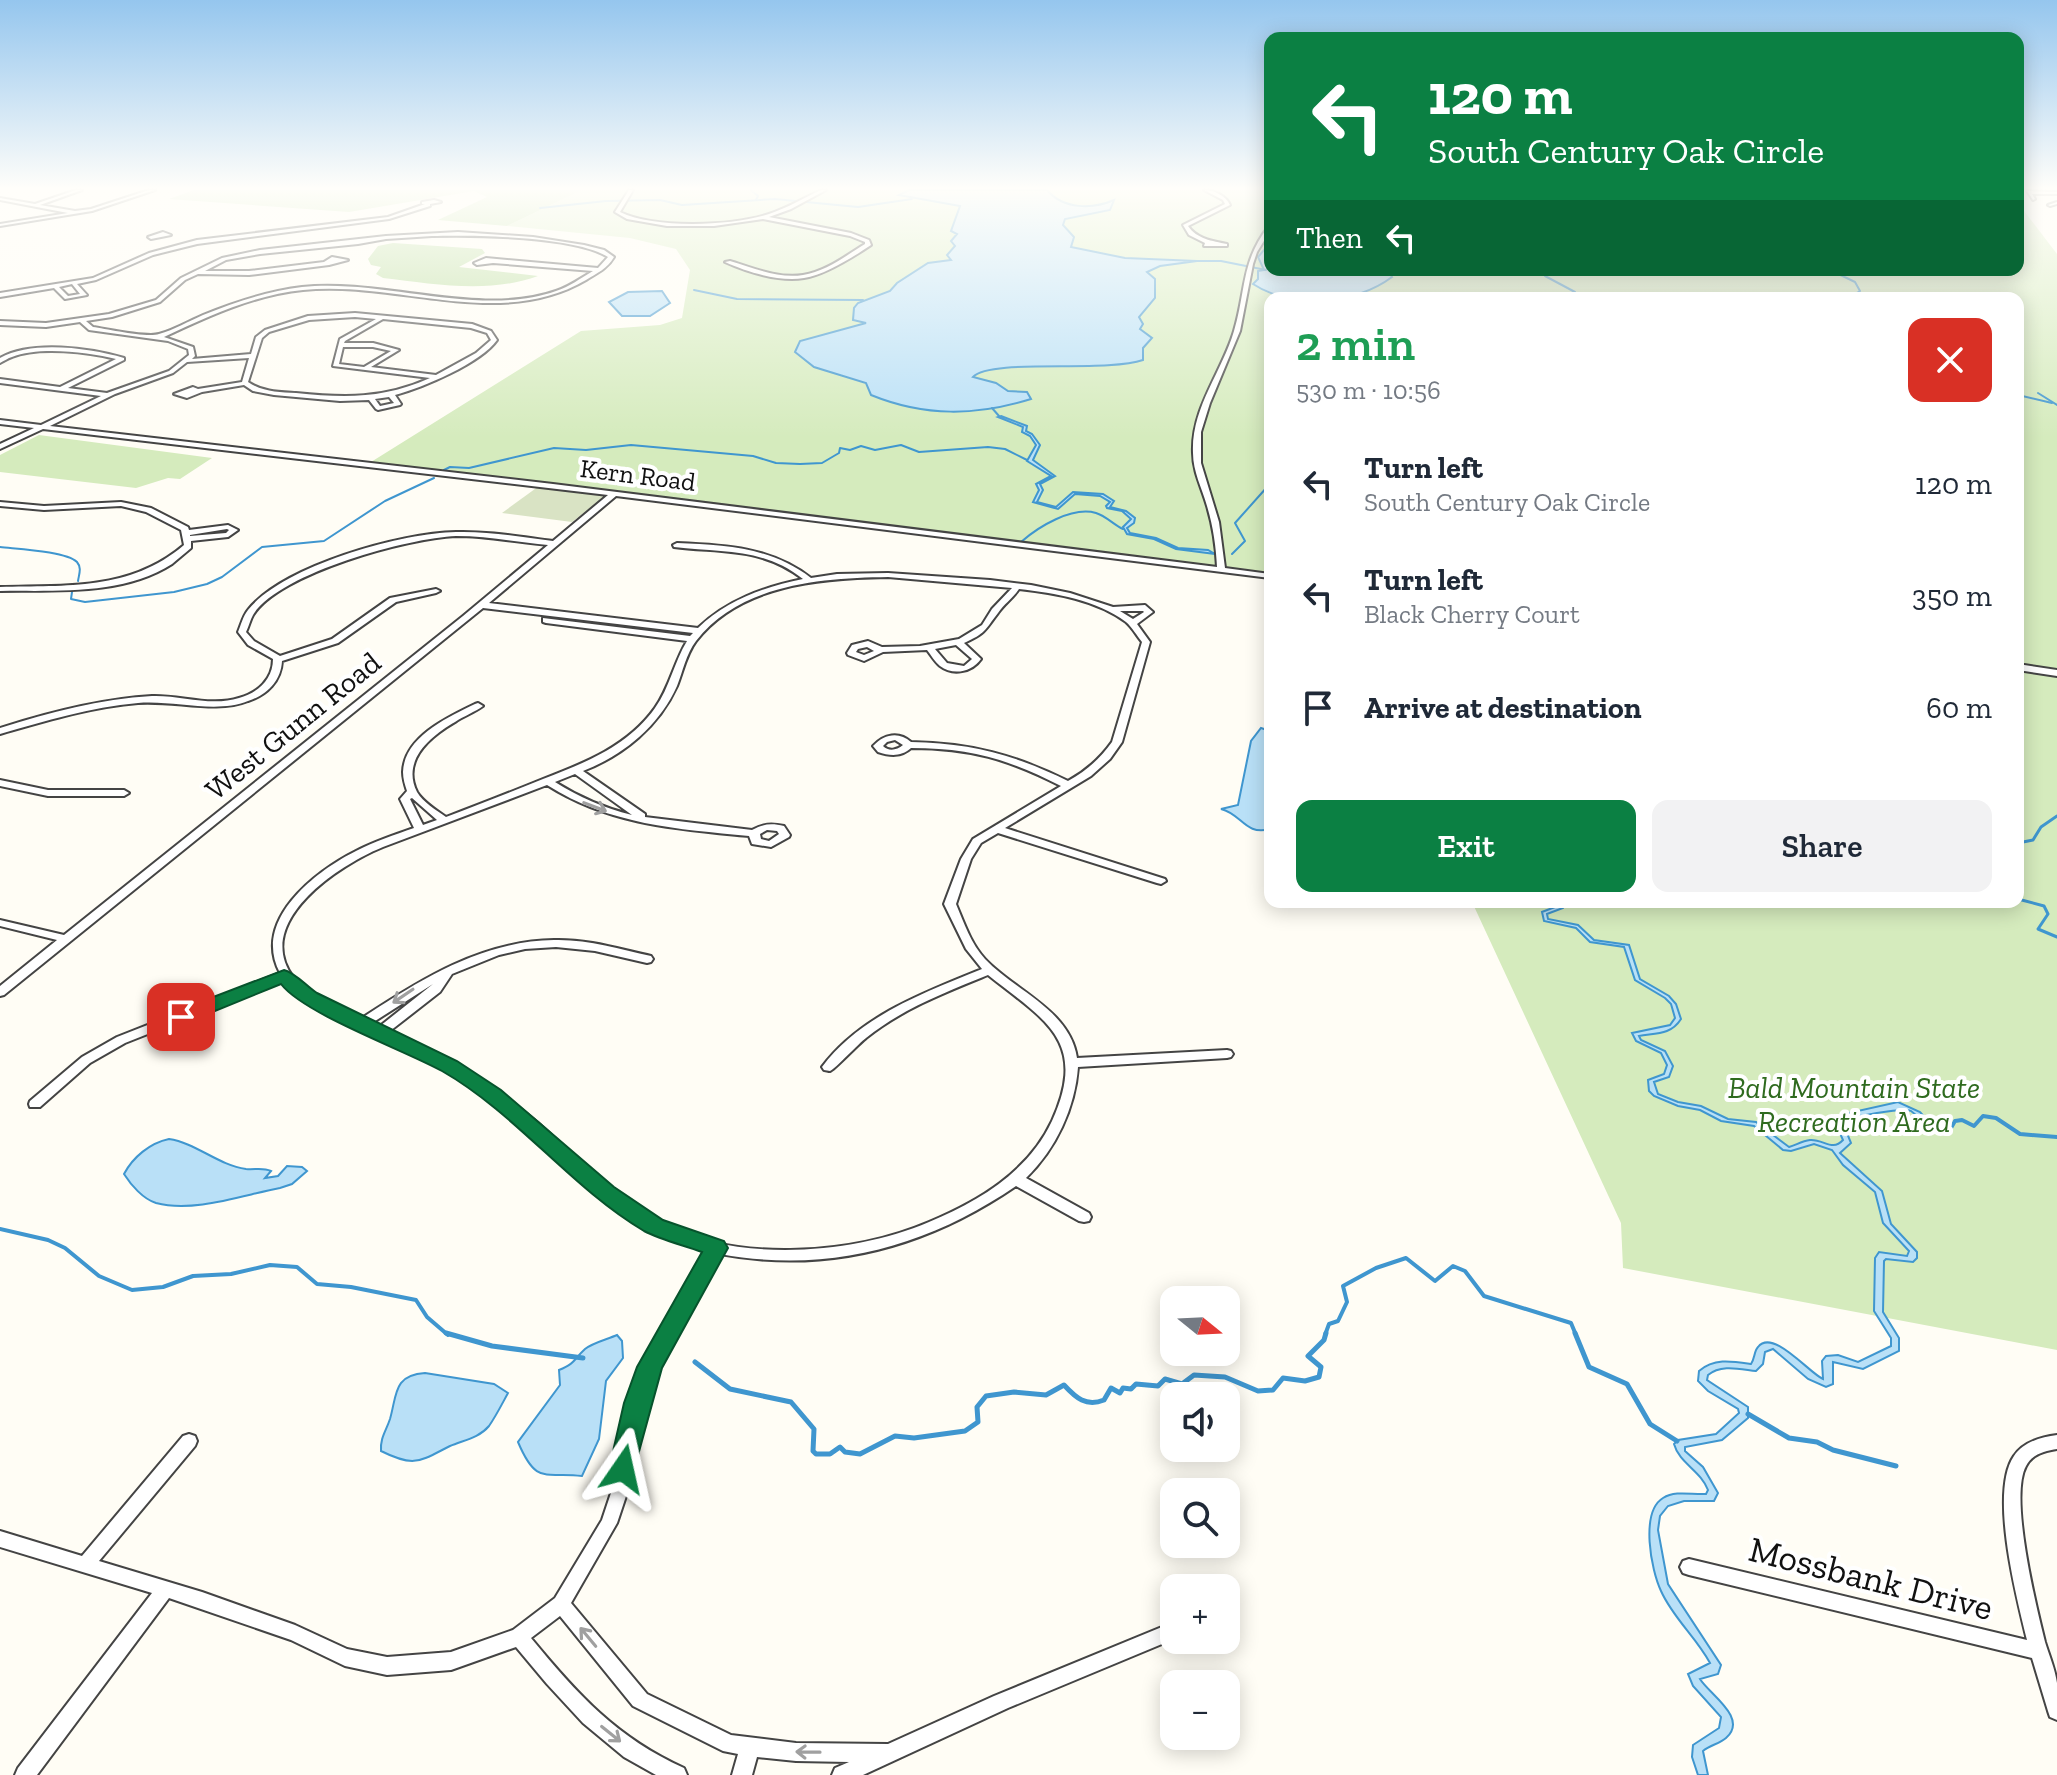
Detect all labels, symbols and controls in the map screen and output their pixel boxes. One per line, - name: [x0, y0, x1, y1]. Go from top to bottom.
- text: 120 m: [1428, 61, 1572, 128]
- icon: left: [1296, 64, 1400, 168]
- text: South Century Oak Circle: [1428, 129, 1824, 172]
- icon: left: [1379, 216, 1423, 260]
- text: Then: [1296, 220, 1363, 256]
- text: 2 min: [1296, 315, 1415, 372]
- button: close: [1908, 318, 1992, 402]
- text: 530 m · 10:56: [1296, 374, 1441, 406]
- text: Turn left: [1364, 450, 1483, 486]
- street label: Kern Road: [578, 452, 698, 498]
- icon: left: [1296, 462, 1340, 506]
- text: 120 m: [1915, 466, 1992, 502]
- text: South Century Oak Circle: [1364, 486, 1650, 518]
- text: Turn left: [1364, 562, 1483, 598]
- icon: left: [1296, 574, 1340, 618]
- text: 350 m: [1912, 578, 1992, 614]
- text: Black Cherry Court: [1364, 598, 1580, 630]
- street label: West Gunn Road: [198, 644, 388, 808]
- icon: arrive: [1296, 686, 1340, 730]
- text: Arrive at destination: [1364, 690, 1641, 726]
- text: 60 m: [1926, 690, 1992, 726]
- button: Exit: [1296, 800, 1636, 892]
- button: Share: [1652, 800, 1992, 892]
- one-way arrow: [582, 801, 607, 815]
- pin: [147, 983, 215, 1051]
- one-way arrow: [393, 988, 415, 1004]
- icon: arrive: [159, 995, 203, 1039]
- park label: Bald Mountain State Recreation Area: [1728, 1070, 1980, 1140]
- north arrow: [1160, 1286, 1240, 1366]
- map controls: [1160, 1286, 1240, 1750]
- button: sound: [1160, 1382, 1240, 1462]
- position arrow: [581, 1427, 665, 1511]
- button: search: [1160, 1478, 1240, 1558]
- street label: Mossbank Drive: [1745, 1527, 1997, 1629]
- button: +: [1160, 1574, 1240, 1654]
- one-way arrow: [579, 1627, 597, 1648]
- button: −: [1160, 1670, 1240, 1750]
- one-way arrow: [600, 1726, 621, 1743]
- one-way arrow: [795, 1744, 822, 1760]

